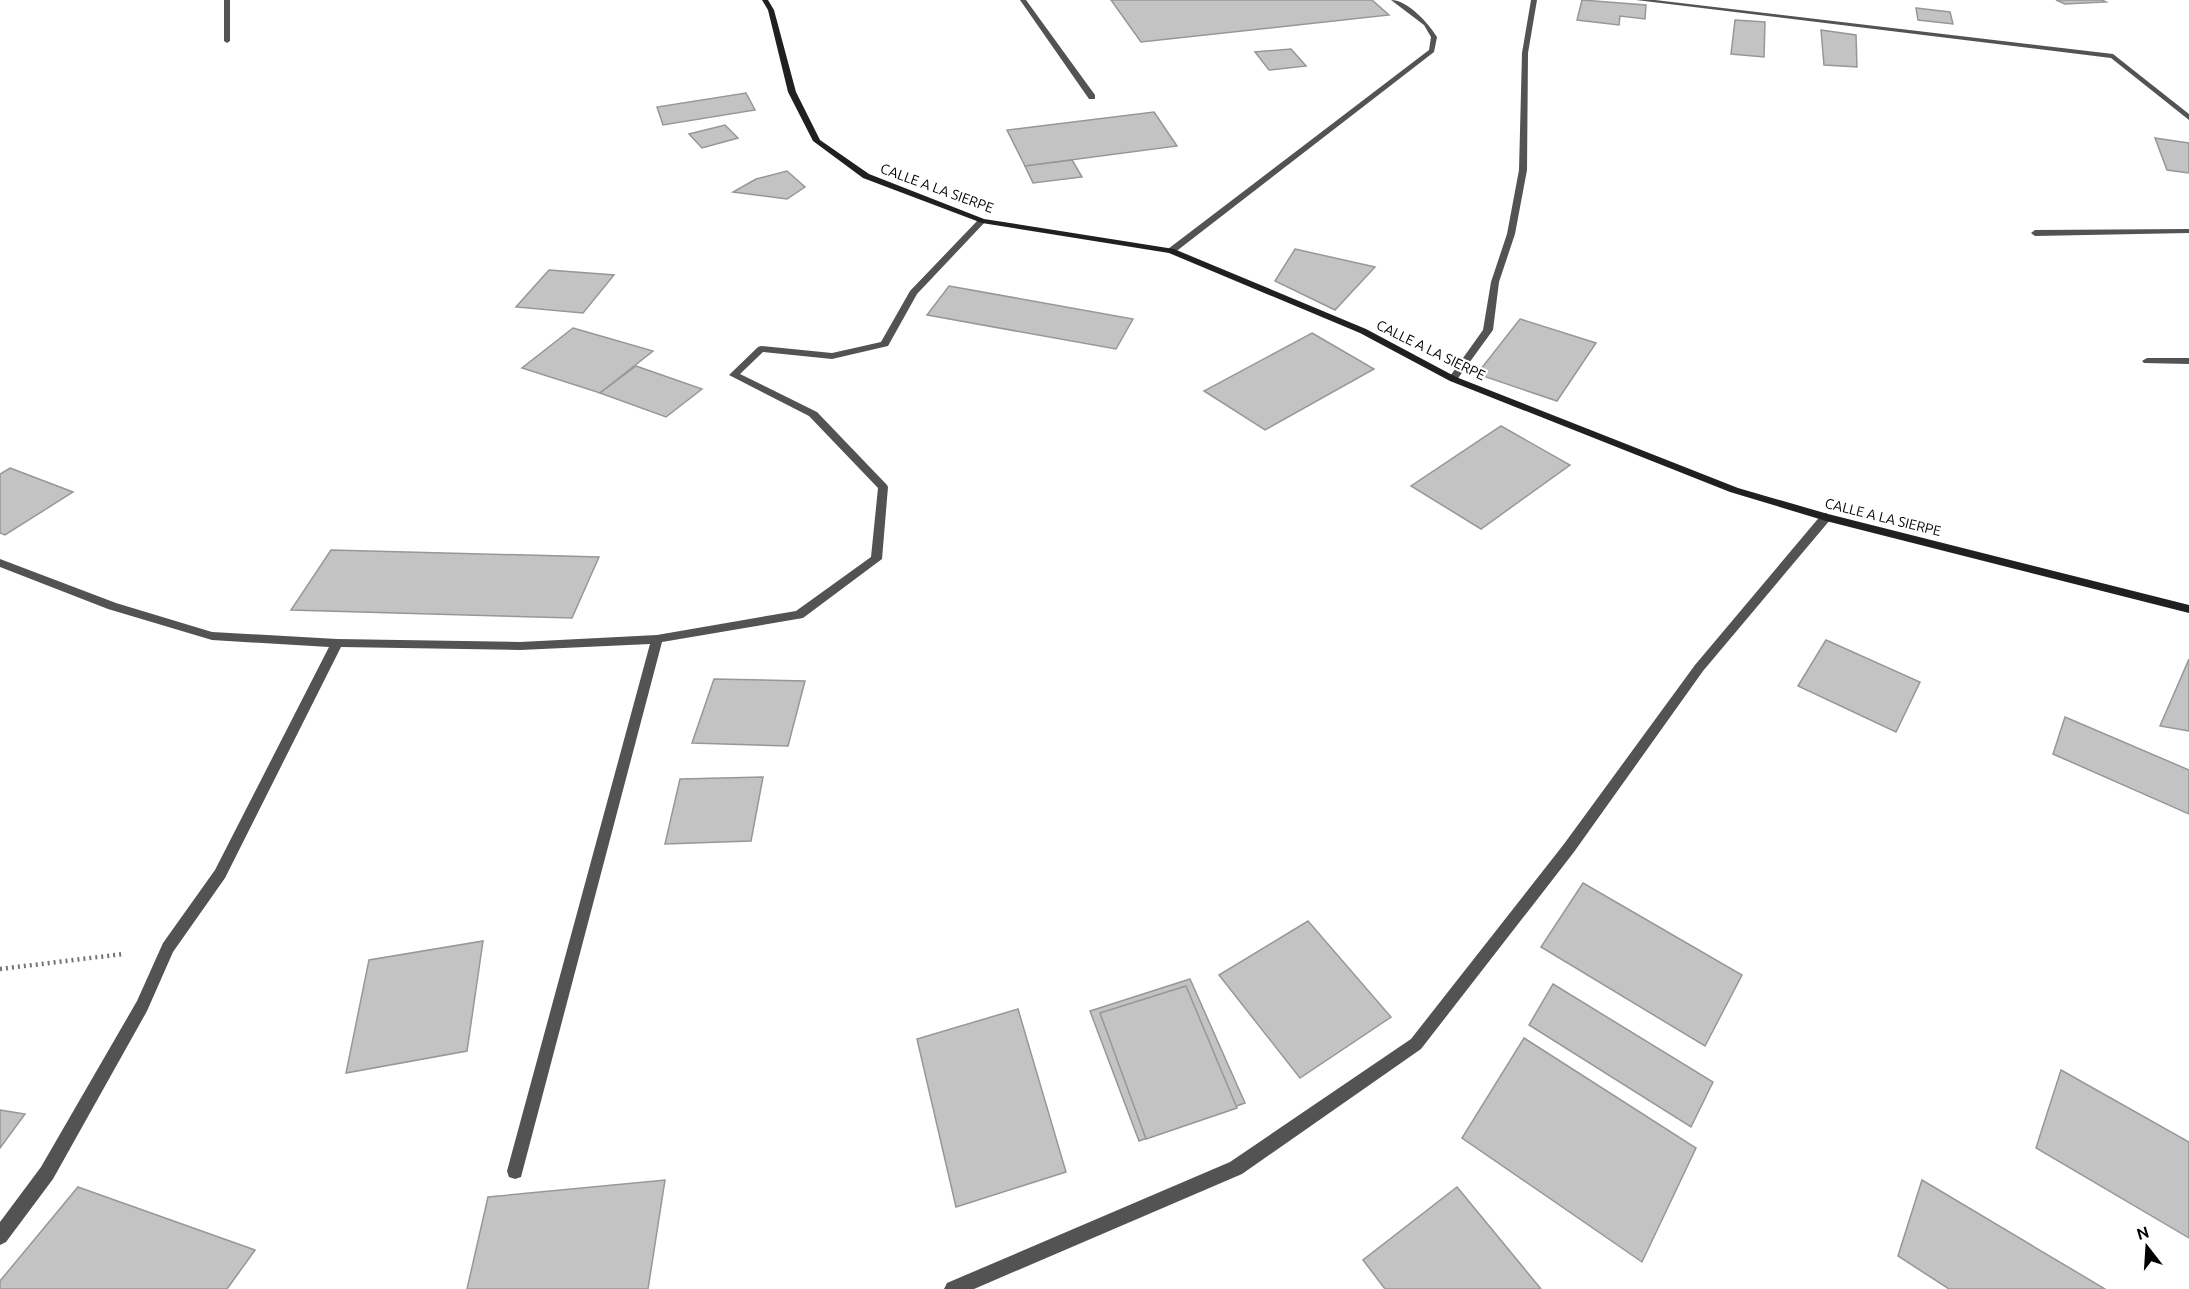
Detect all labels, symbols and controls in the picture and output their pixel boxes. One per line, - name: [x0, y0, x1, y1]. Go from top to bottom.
- street label: CALLE A LA SIERPE: [878, 160, 996, 216]
- street label: CALLE A LA SIERPE: [1374, 317, 1488, 383]
- street label: CALLE A LA SIERPE: [1823, 495, 1943, 539]
- north arrow: [2117, 1217, 2177, 1277]
- text: N: [2134, 1222, 2151, 1243]

